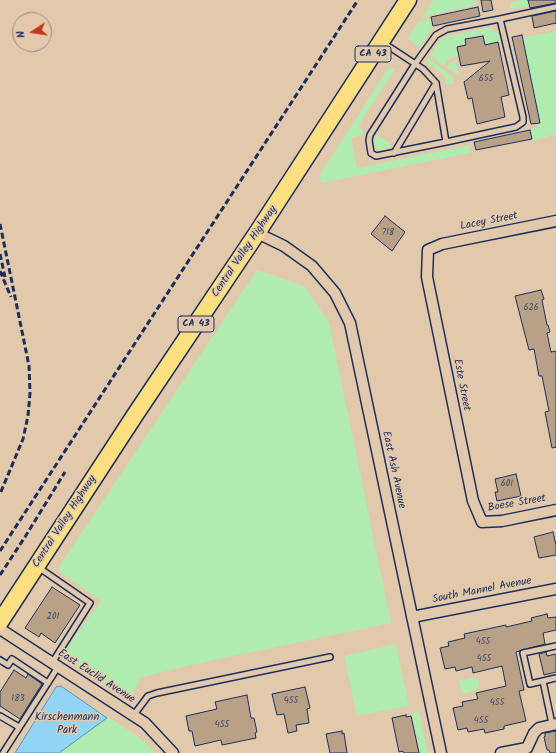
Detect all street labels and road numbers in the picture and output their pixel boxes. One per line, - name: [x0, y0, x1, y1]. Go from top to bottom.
- road number: CA 43: [355, 46, 391, 62]
- street label: Central Valley Highway: [210, 204, 280, 300]
- street label: Lacey Street: [459, 210, 519, 234]
- road number: CA 43: [178, 316, 214, 332]
- street label: Este Street: [449, 358, 473, 412]
- street label: East Ash Avenue: [378, 430, 408, 510]
- street label: Central Valley Highway: [30, 473, 100, 571]
- street label: Boese Street: [487, 492, 547, 516]
- street label: South Mannel Avenue: [431, 575, 533, 607]
- street label: East Euclid Avenue: [55, 647, 137, 707]

